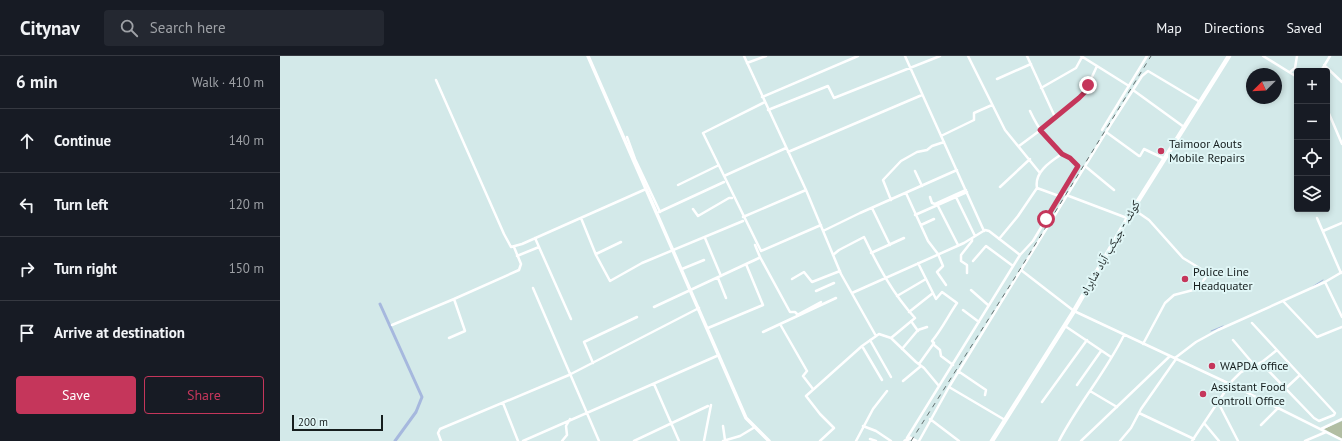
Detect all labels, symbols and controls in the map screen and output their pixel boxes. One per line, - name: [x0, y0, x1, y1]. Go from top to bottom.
- search box: [104, 10, 384, 46]
- text: Citynav: [20, 16, 80, 40]
- icon: search: [118, 17, 140, 39]
- text: Search here: [150, 18, 226, 37]
- text: Map: [1156, 19, 1182, 37]
- text: Directions: [1204, 19, 1264, 37]
- text: Saved: [1286, 19, 1322, 37]
- north arrow: [1246, 68, 1282, 104]
- map controls: [1294, 68, 1330, 212]
- button: +: [1294, 68, 1330, 104]
- text: 6 min: [16, 71, 57, 93]
- text: Walk · 410 m: [192, 74, 264, 91]
- route end: [1079, 76, 1097, 94]
- button: −: [1294, 104, 1330, 140]
- icon: ahead: [16, 130, 38, 152]
- text: Continue: [54, 131, 111, 150]
- text: 140 m: [229, 132, 264, 149]
- place label: Taimoor Aouts Mobile Repairs: [1169, 136, 1245, 165]
- button: locate: [1294, 140, 1330, 176]
- marker: Taimoor Aouts Mobile Repairs: [1156, 146, 1166, 156]
- button: layers: [1294, 176, 1330, 212]
- icon: left: [16, 194, 38, 216]
- text: Turn left: [54, 195, 108, 214]
- text: 120 m: [229, 196, 264, 213]
- street label: کوئٹہ - جیکب آباد شاہراہ: [1076, 198, 1143, 298]
- route start: [1037, 210, 1055, 228]
- icon: right: [16, 258, 38, 280]
- text: Turn right: [54, 259, 117, 278]
- text: 150 m: [229, 260, 264, 277]
- place label: Police Line Headquater: [1193, 264, 1253, 293]
- marker: Police Line Headquater: [1180, 274, 1190, 284]
- icon: arrive: [16, 322, 38, 344]
- text: Arrive at destination: [54, 323, 185, 342]
- place label: WAPDA office: [1220, 358, 1288, 373]
- marker: WAPDA office: [1207, 361, 1217, 371]
- button: Save: [16, 376, 136, 414]
- button: Share: [144, 376, 264, 414]
- place label: Assistant Food Controll Office: [1211, 379, 1286, 408]
- marker: Assistant Food Controll Office: [1198, 389, 1208, 399]
- scale bar: [292, 413, 383, 432]
- text: 200 m: [298, 415, 328, 429]

